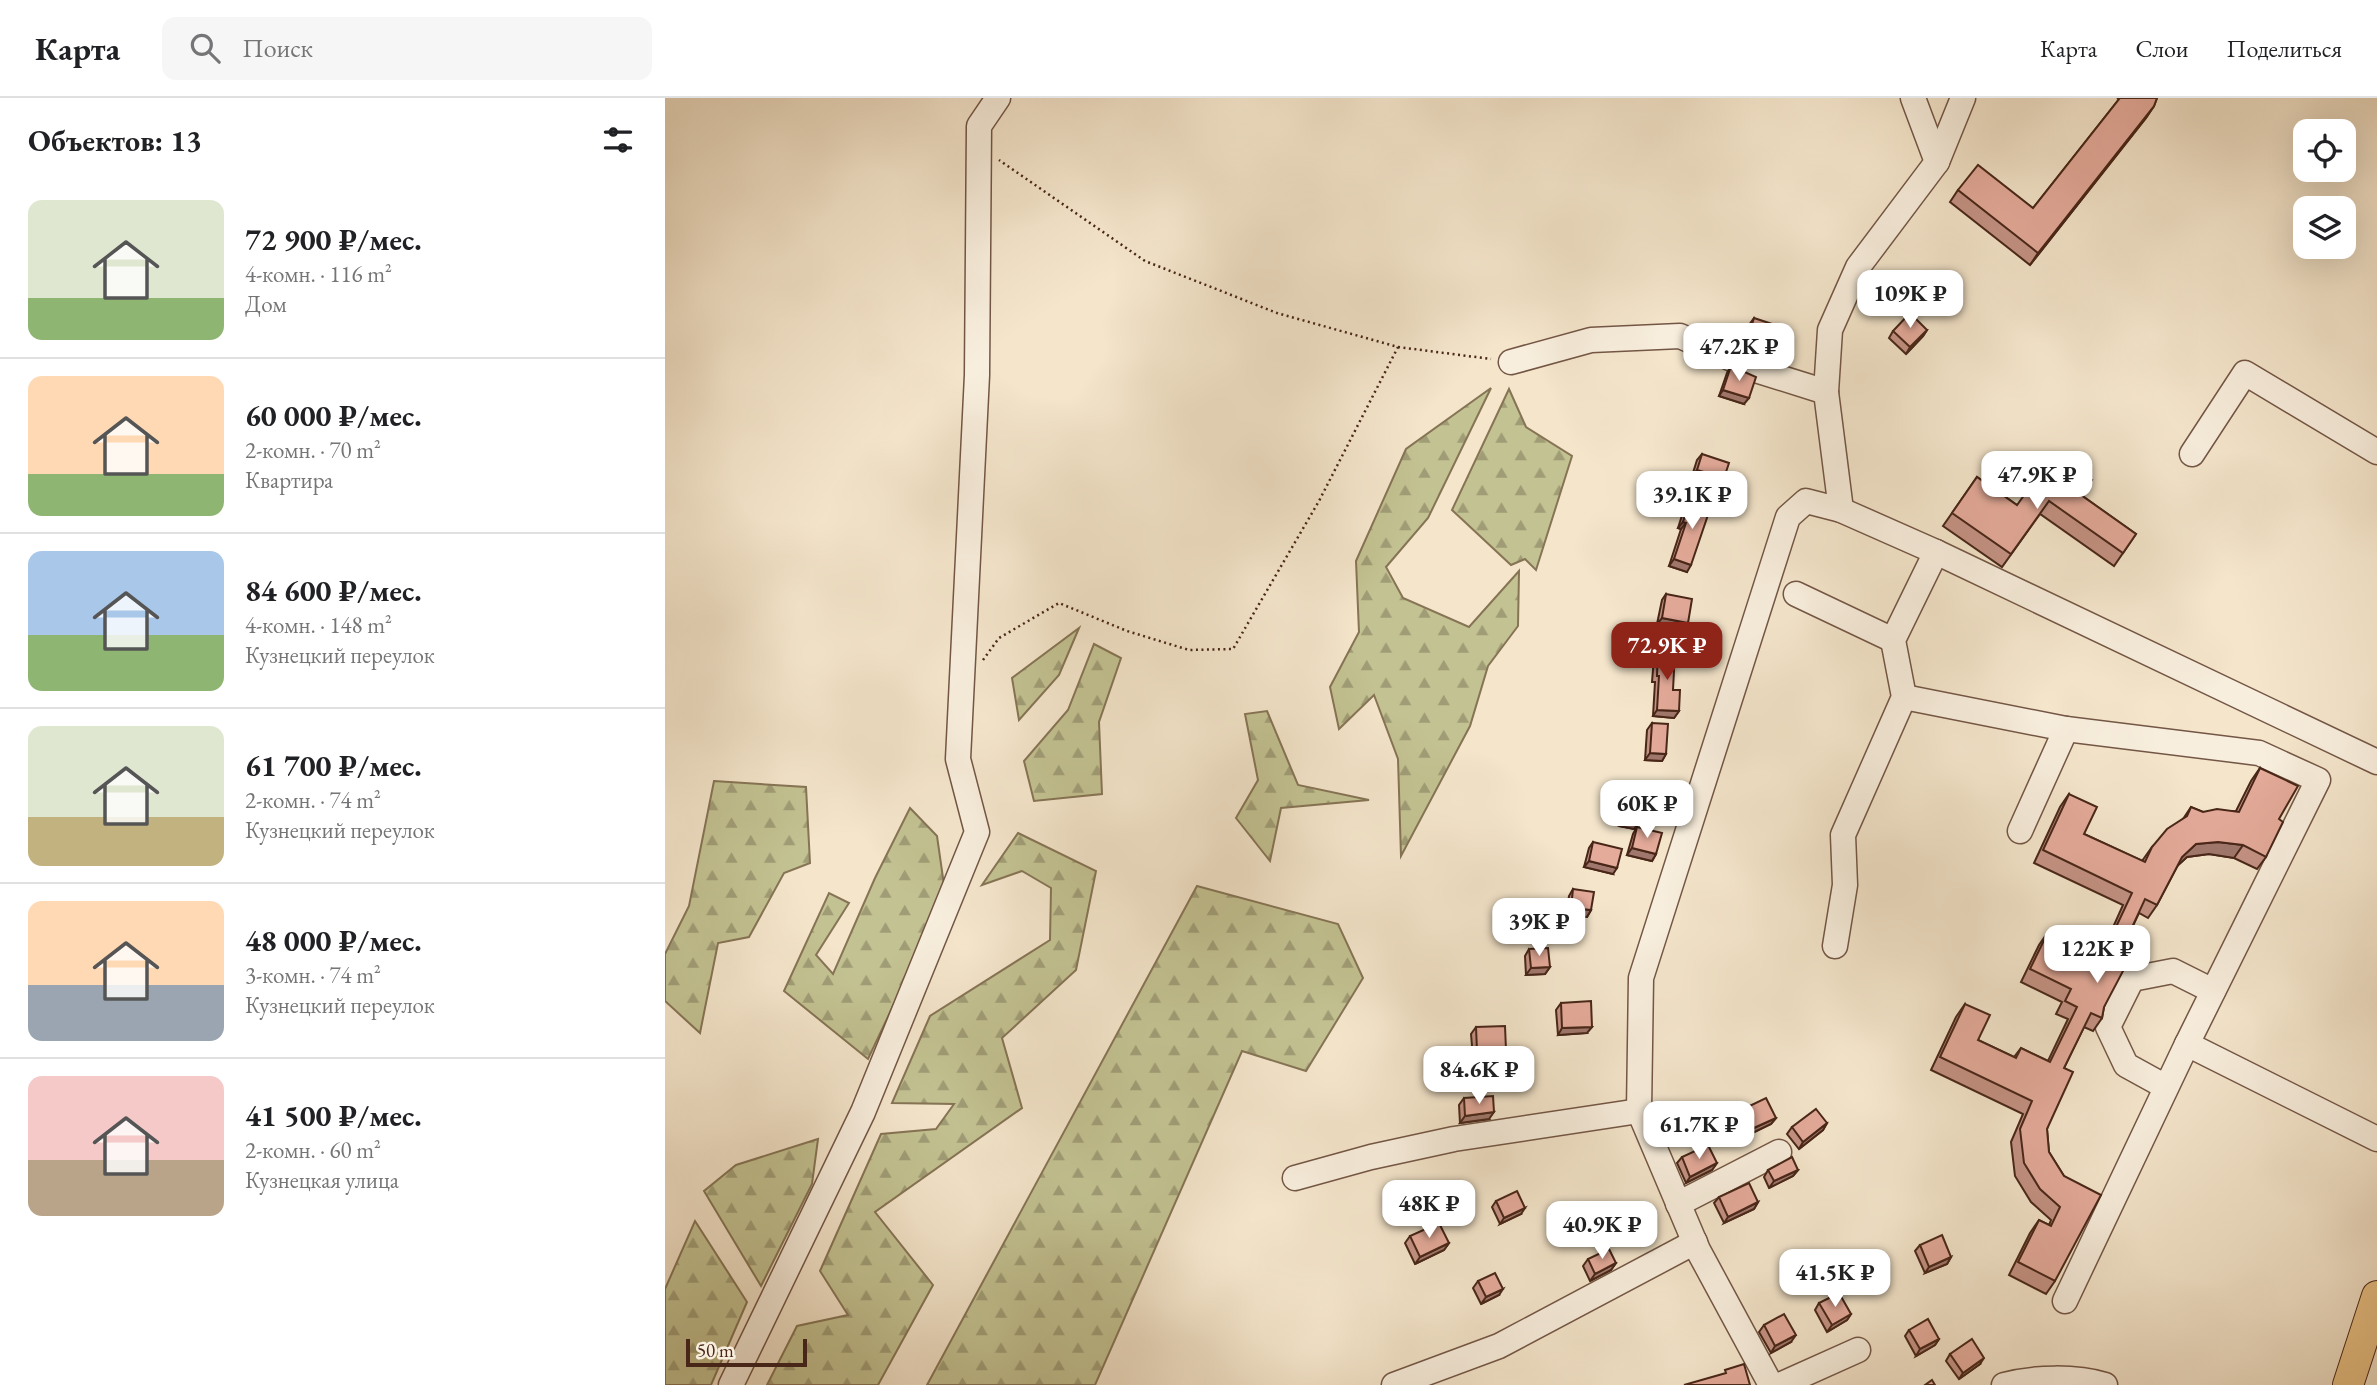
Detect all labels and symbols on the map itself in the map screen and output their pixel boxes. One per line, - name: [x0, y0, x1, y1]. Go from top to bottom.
- pin: 109K ₽: [1853, 271, 1967, 330]
- pin: 47.2K ₽: [1674, 324, 1804, 383]
- pin: 47.9K ₽: [1972, 452, 2102, 511]
- pin: 39.1K ₽: [1627, 472, 1757, 531]
- pin: 72.9K ₽: [1602, 622, 1732, 682]
- pin: 60K ₽: [1598, 780, 1696, 840]
- pin: 39K ₽: [1490, 898, 1588, 958]
- pin: 122K ₽: [2040, 926, 2154, 985]
- pin: 84.6K ₽: [1414, 1046, 1544, 1106]
- pin: 61.7K ₽: [1634, 1102, 1764, 1161]
- pin: 48K ₽: [1380, 1180, 1478, 1240]
- pin: 40.9K ₽: [1537, 1202, 1667, 1261]
- pin: 41.5K ₽: [1770, 1250, 1900, 1309]
- scale bar: [686, 1336, 807, 1368]

